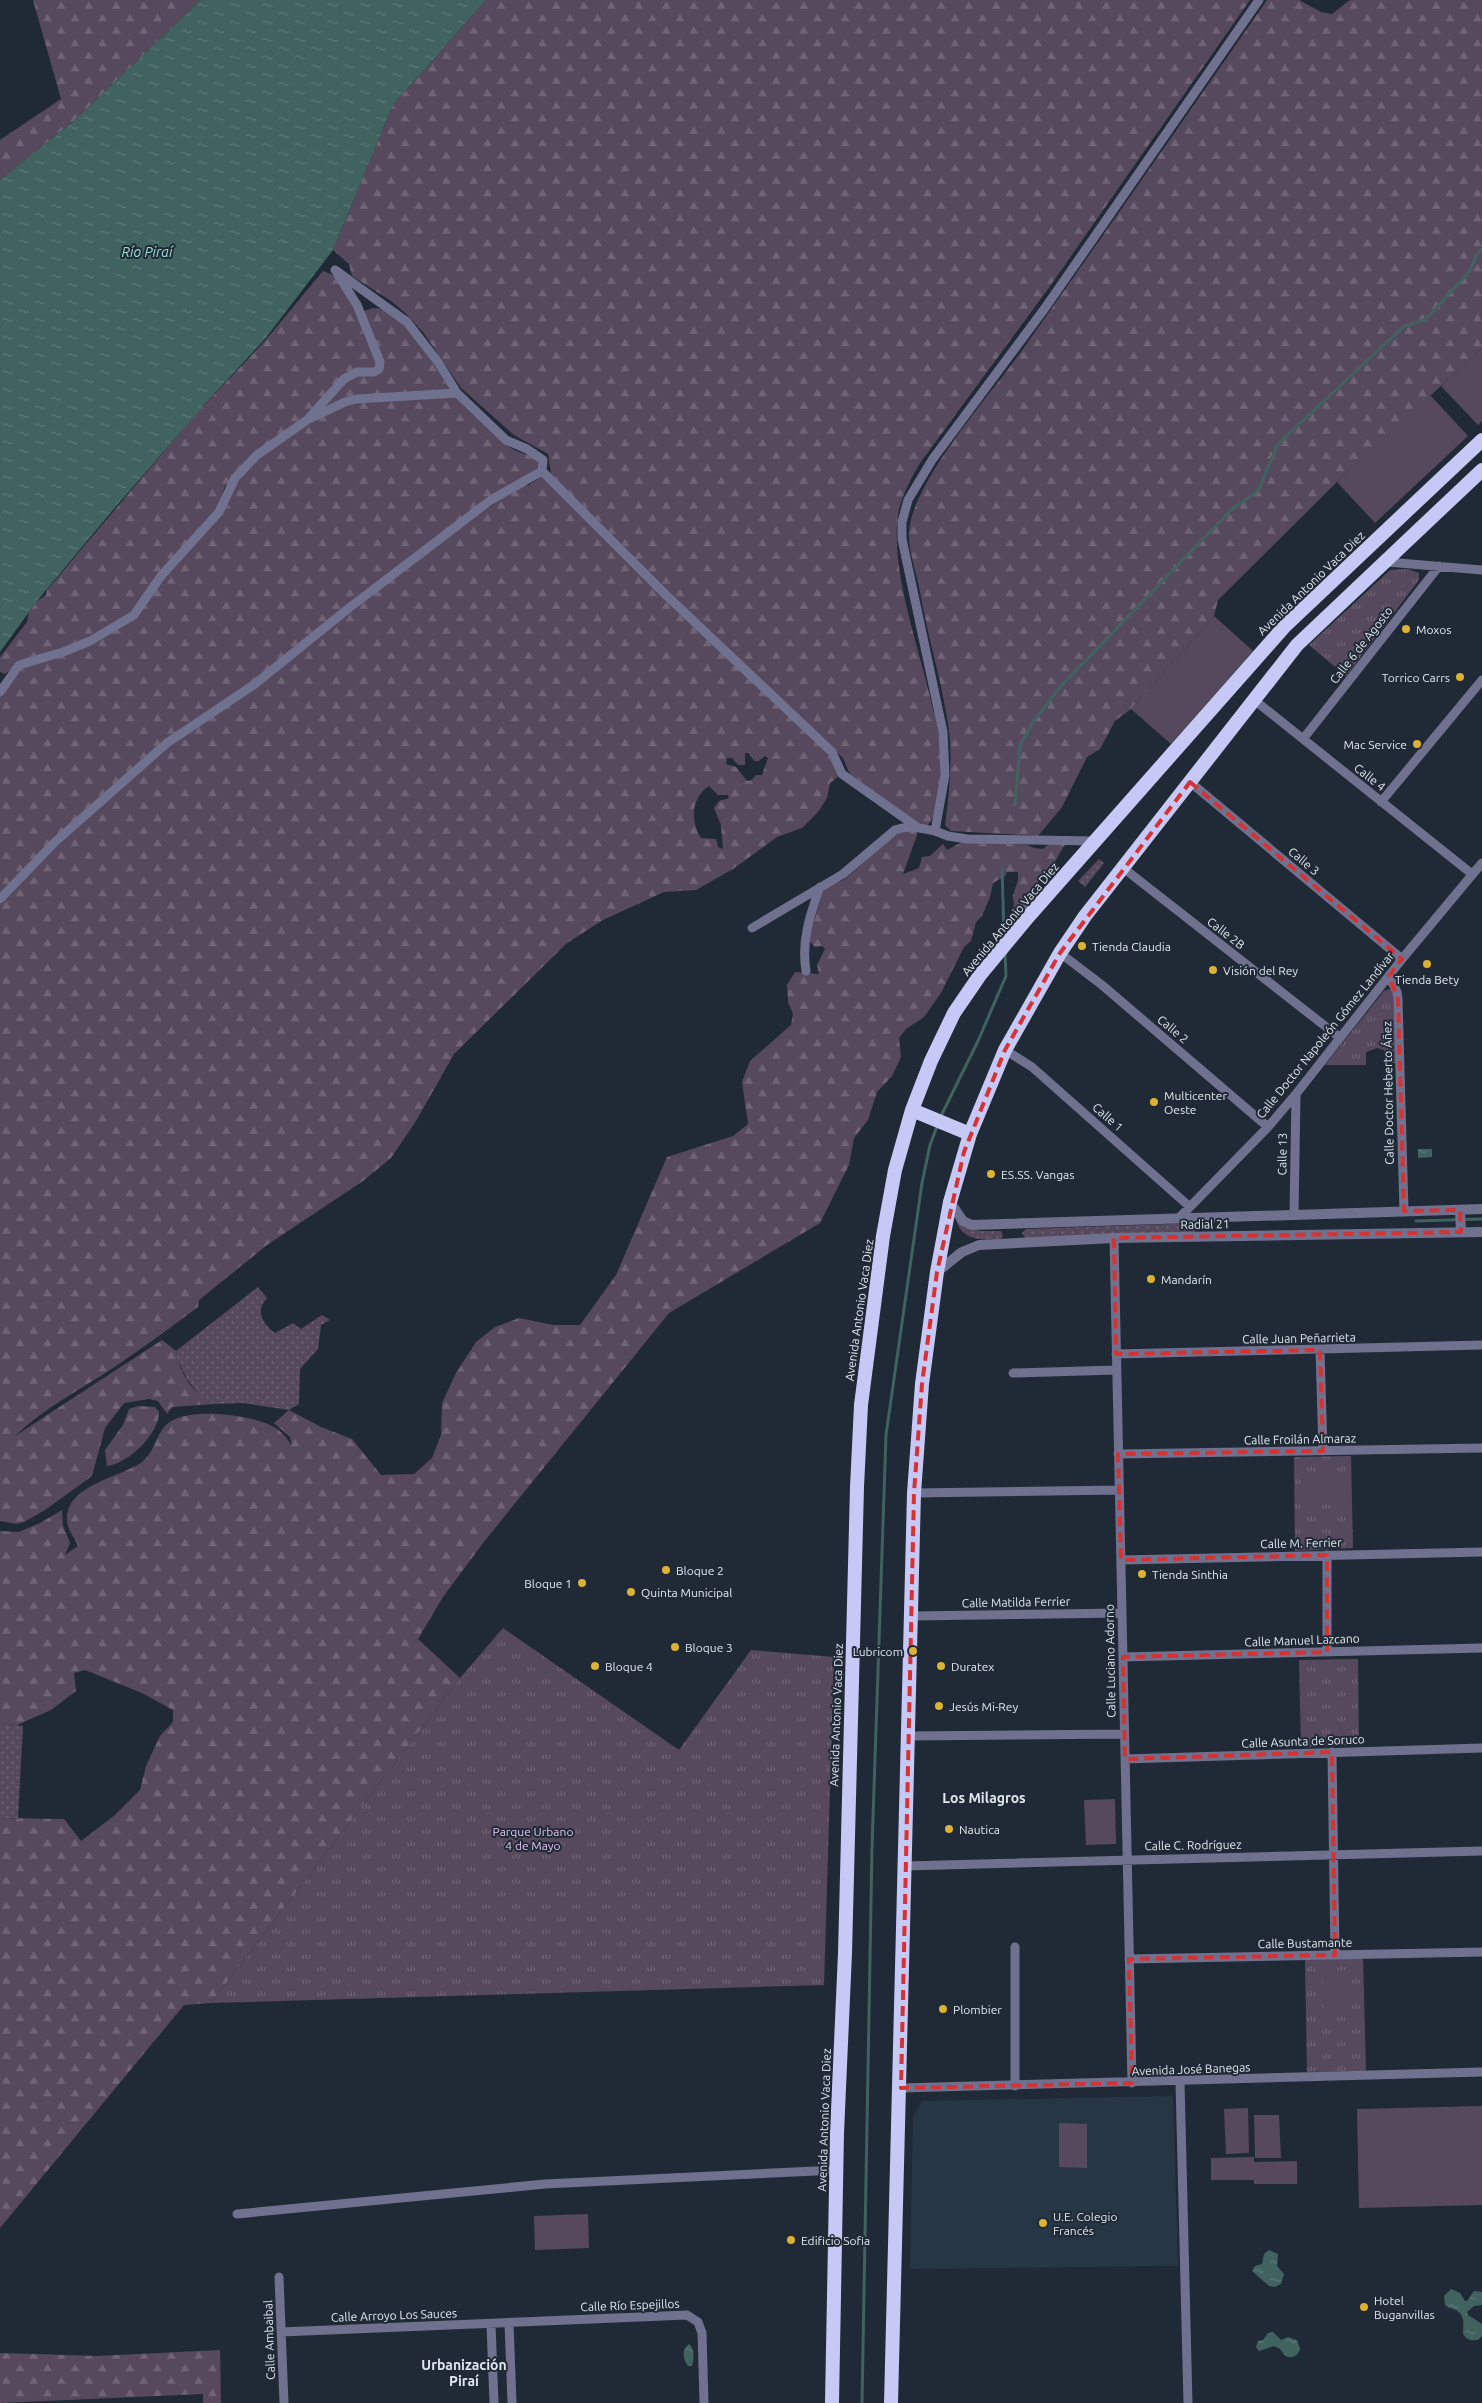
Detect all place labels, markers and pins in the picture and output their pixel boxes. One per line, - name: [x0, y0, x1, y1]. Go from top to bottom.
- marker: Moxos: [1400, 623, 1412, 635]
- place label: Moxos: [1416, 623, 1451, 636]
- place label: Torrico Carrs: [1382, 671, 1450, 684]
- marker: Torrico Carrs: [1454, 671, 1466, 683]
- place label: Mac Service: [1343, 738, 1407, 751]
- marker: Mac Service: [1411, 738, 1423, 750]
- marker: Tienda Claudia: [1076, 940, 1088, 952]
- place label: Tienda Claudia: [1092, 940, 1171, 953]
- marker: Tienda Bety: [1421, 958, 1433, 970]
- marker: Visión del Rey: [1207, 964, 1219, 976]
- place label: Visión del Rey: [1223, 964, 1298, 977]
- place label: Tienda Bety: [1395, 973, 1459, 986]
- place label: Multicenter Oeste: [1164, 1089, 1227, 1116]
- marker: Multicenter Oeste: [1148, 1096, 1160, 1108]
- marker: ES.SS. Vangas: [985, 1168, 997, 1180]
- place label: ES.SS. Vangas: [1001, 1168, 1075, 1181]
- marker: Mandarín: [1145, 1273, 1157, 1285]
- place label: Mandarín: [1161, 1273, 1212, 1286]
- marker: Bloque 2: [660, 1564, 672, 1576]
- place label: Bloque 2: [676, 1564, 724, 1577]
- marker: Tienda Sinthia: [1136, 1568, 1148, 1580]
- place label: Tienda Sinthia: [1152, 1568, 1228, 1581]
- place label: Bloque 1: [524, 1577, 572, 1590]
- marker: Bloque 1: [576, 1577, 588, 1589]
- marker: Quinta Municipal: [625, 1586, 637, 1598]
- place label: Quinta Municipal: [641, 1586, 732, 1599]
- marker: Bloque 3: [669, 1641, 681, 1653]
- place label: Bloque 3: [685, 1641, 733, 1654]
- place label: Lubricom: [853, 1645, 903, 1658]
- marker: Lubricom: [907, 1645, 919, 1657]
- marker: Bloque 4: [589, 1660, 601, 1672]
- place label: Bloque 4: [605, 1660, 653, 1673]
- marker: Duratex: [935, 1660, 947, 1672]
- place label: Duratex: [951, 1660, 994, 1673]
- marker: Jesús Mi-Rey: [933, 1700, 945, 1712]
- place label: Jesús Mi-Rey: [949, 1700, 1018, 1713]
- marker: Nautica: [943, 1823, 955, 1835]
- place label: Nautica: [959, 1823, 1000, 1836]
- marker: Plombier: [937, 2003, 949, 2015]
- place label: Plombier: [953, 2003, 1002, 2016]
- place label: U.E. Colegio Francés: [1053, 2210, 1117, 2237]
- marker: U.E. Colegio Francés: [1037, 2217, 1049, 2229]
- marker: Edificio Sofia: [785, 2234, 797, 2246]
- place label: Edificio Sofia: [801, 2234, 870, 2247]
- place label: Hotel Buganvillas: [1374, 2294, 1435, 2321]
- marker: Hotel Buganvillas: [1358, 2301, 1370, 2313]

